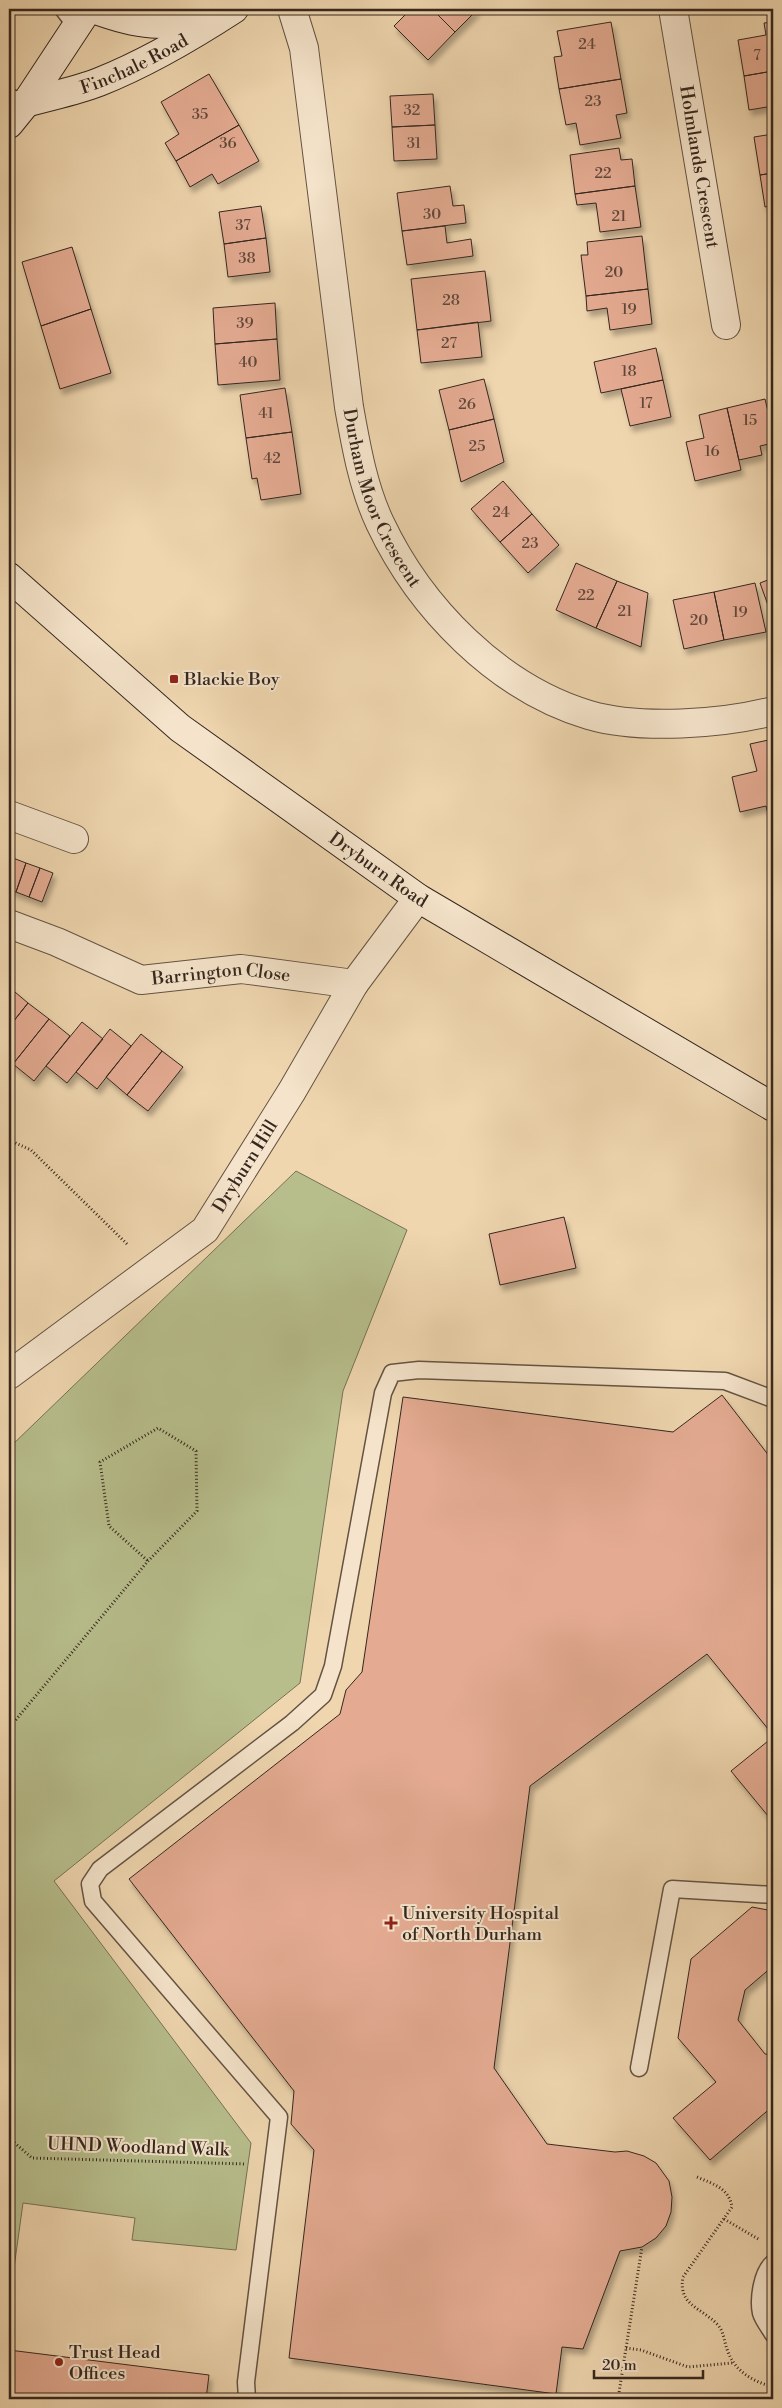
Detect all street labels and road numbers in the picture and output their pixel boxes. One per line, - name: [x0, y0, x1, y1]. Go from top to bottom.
- street label: Finchale Road: [77, 28, 193, 99]
- street label: Holmlands Crescent: [674, 84, 725, 251]
- street label: Durham Moor Crescent: [338, 407, 427, 592]
- street label: Dryburn Road: [325, 827, 433, 913]
- street label: Barrington Close: [149, 957, 292, 990]
- street label: Dryburn Hill: [207, 1115, 283, 1217]
- street label: UHND Woodland Walk: [46, 2132, 231, 2162]

